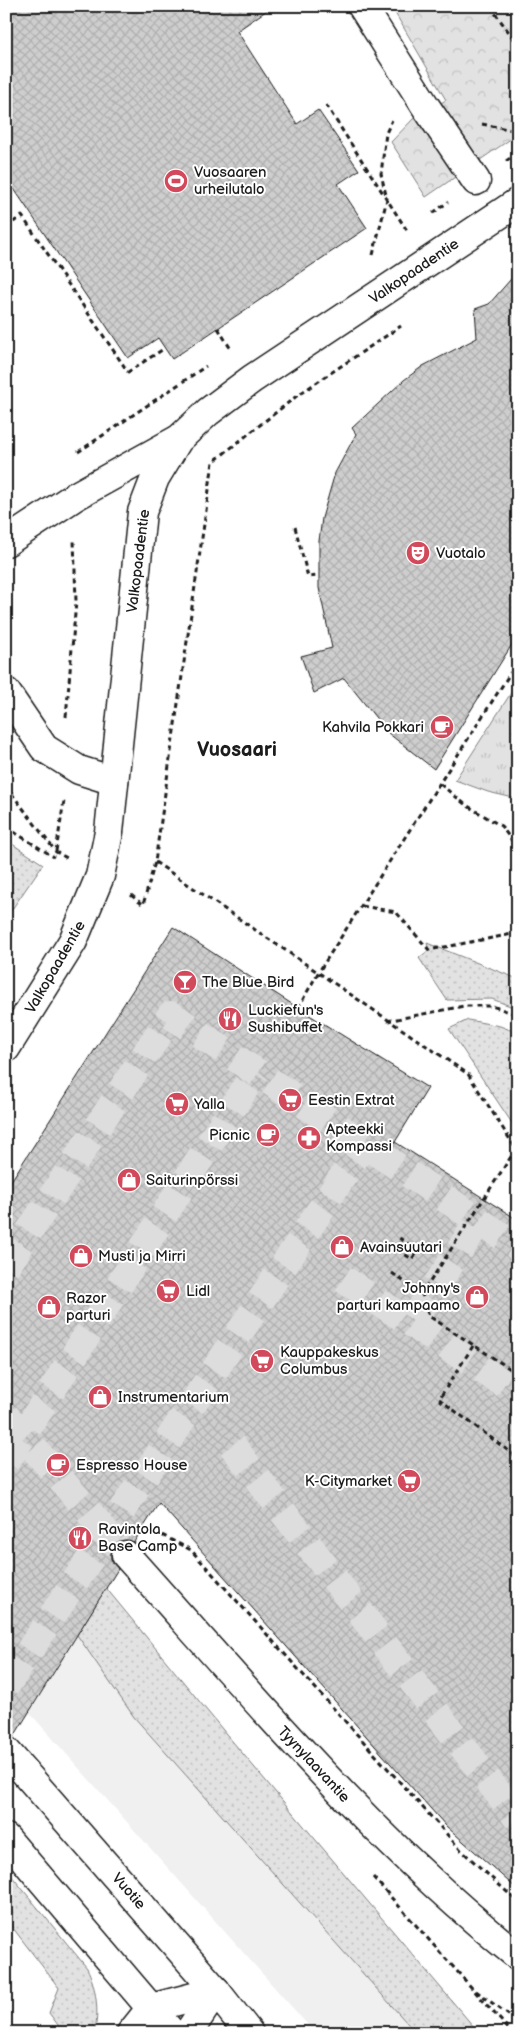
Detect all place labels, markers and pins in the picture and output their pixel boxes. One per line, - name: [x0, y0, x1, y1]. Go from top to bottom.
- place label: Vuosaaren urheilutalo: [194, 163, 266, 199]
- sports icon: Vuosaaren urheilutalo: [163, 168, 189, 194]
- theatre icon: Vuotalo: [405, 540, 431, 566]
- place label: Vuotalo: [436, 544, 486, 563]
- cafe icon: Kahvila Pokkari: [429, 714, 455, 740]
- place label: Kahvila Pokkari: [322, 718, 424, 737]
- bar icon: The Blue Bird: [172, 969, 198, 995]
- place label: The Blue Bird: [202, 973, 294, 992]
- place label: Luckiefun's Sushibuffet: [248, 1001, 324, 1037]
- restaurant icon: Luckiefun's Sushibuffet: [217, 1006, 243, 1032]
- supermarket icon: Eestin Extrat: [277, 1087, 303, 1113]
- supermarket icon: Yalla: [164, 1091, 190, 1117]
- place label: Eestin Extrat: [308, 1091, 395, 1110]
- place label: Yalla: [193, 1095, 225, 1114]
- place label: Apteekki Kompassi: [326, 1120, 392, 1156]
- cafe icon: Picnic: [255, 1122, 281, 1148]
- pharmacy icon: Apteekki Kompassi: [296, 1125, 322, 1151]
- place label: Picnic: [209, 1126, 250, 1145]
- shop icon: Saiturinpörssi: [116, 1167, 142, 1193]
- place label: Saiturinpörssi: [146, 1171, 238, 1190]
- shop icon: Avainsuutari: [329, 1234, 355, 1260]
- place label: Avainsuutari: [360, 1238, 442, 1257]
- shop icon: Musti ja Mirri: [68, 1243, 94, 1269]
- place label: Musti ja Mirri: [98, 1247, 186, 1266]
- supermarket icon: Lidl: [155, 1278, 181, 1304]
- place label: Johnny's parturi kampaamo: [337, 1279, 461, 1315]
- place label: Lidl: [186, 1282, 210, 1301]
- shop icon: Johnny's parturi kampaamo: [464, 1284, 490, 1310]
- place label: Razor parturi: [66, 1289, 111, 1325]
- shop icon: Razor parturi: [36, 1294, 62, 1320]
- place label: Kauppakeskus Columbus: [280, 1343, 379, 1379]
- supermarket icon: Kauppakeskus Columbus: [249, 1348, 275, 1374]
- shop icon: Instrumentarium: [87, 1384, 113, 1410]
- place label: Instrumentarium: [118, 1388, 229, 1407]
- cafe icon: Espresso House: [45, 1452, 71, 1478]
- place label: Espresso House: [76, 1456, 188, 1475]
- supermarket icon: K-Citymarket: [396, 1468, 422, 1494]
- place label: K-Citymarket: [305, 1472, 392, 1491]
- place label: Ravintola Base Camp: [98, 1520, 178, 1556]
- restaurant icon: Ravintola Base Camp: [67, 1525, 93, 1551]

